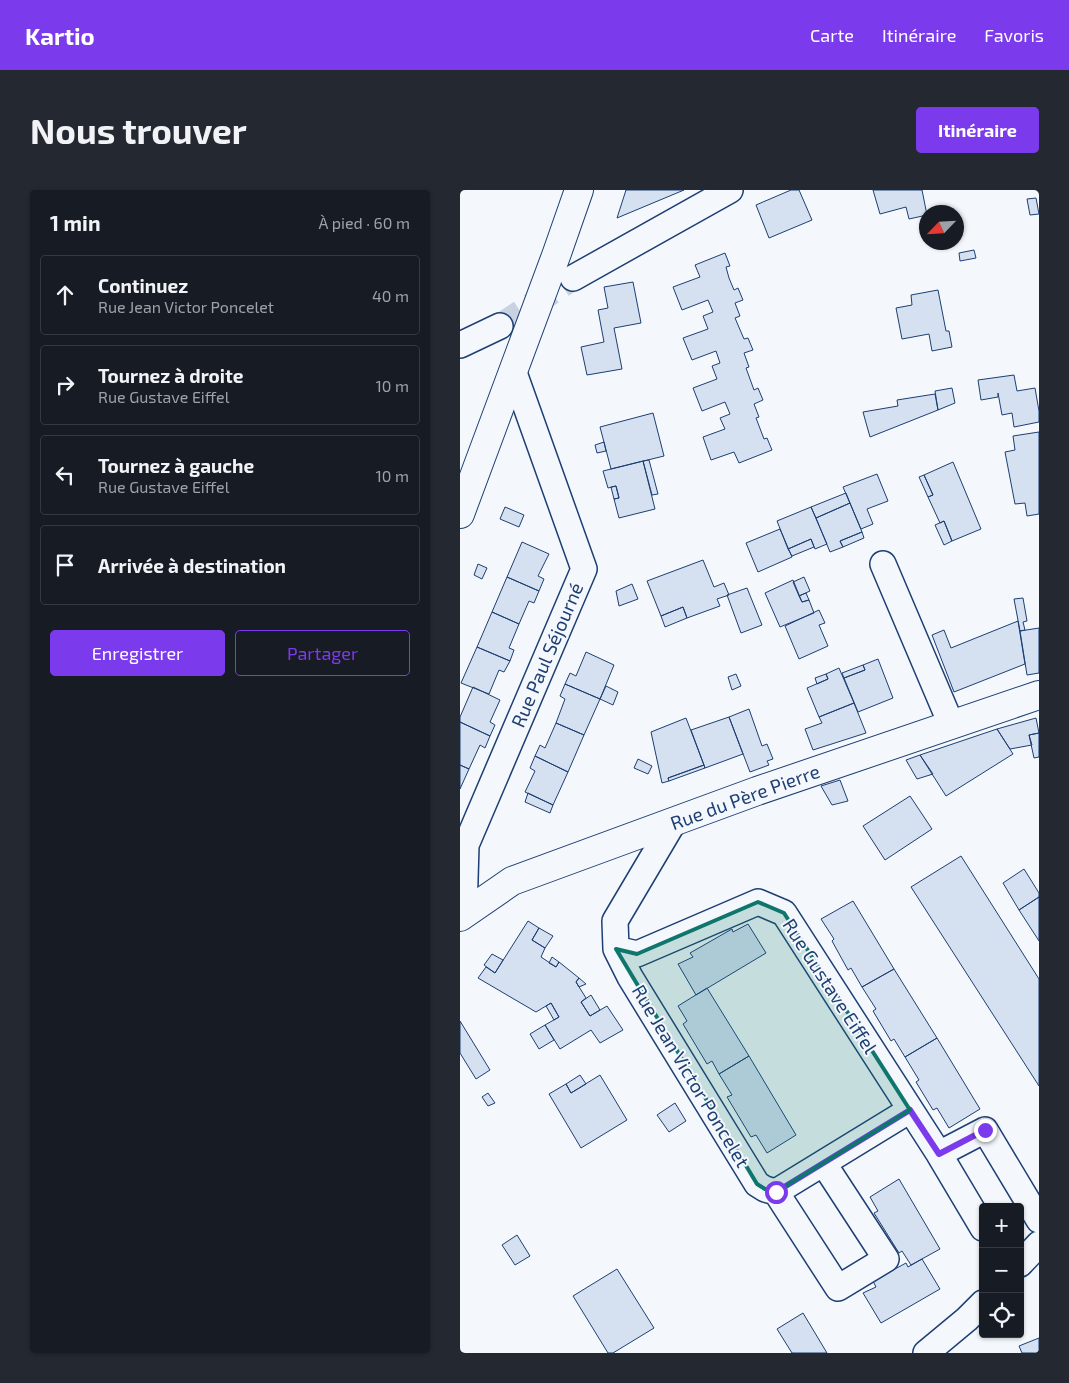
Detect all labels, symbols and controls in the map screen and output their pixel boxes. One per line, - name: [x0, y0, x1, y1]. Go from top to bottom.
- text: Kartio: [25, 21, 95, 50]
- text: Carte: [810, 24, 854, 46]
- text: Itinéraire: [882, 24, 956, 46]
- text: Favoris: [984, 24, 1044, 46]
- button: Itinéraire: [916, 107, 1039, 153]
- text: Nous trouver: [30, 109, 247, 151]
- north arrow: [919, 205, 964, 250]
- text: 1 min: [50, 210, 101, 235]
- text: À pied · 60 m: [319, 213, 410, 232]
- text: Continuez: [98, 274, 188, 297]
- icon: ahead: [51, 281, 79, 309]
- text: 40 m: [372, 286, 409, 305]
- text: Rue Jean Victor Poncelet: [98, 297, 274, 316]
- text: Tournez à droite: [98, 364, 244, 387]
- icon: right: [51, 371, 79, 399]
- text: 10 m: [375, 376, 409, 395]
- text: Rue Gustave Eiffel: [98, 387, 229, 406]
- text: Tournez à gauche: [98, 454, 254, 477]
- icon: left: [51, 461, 79, 489]
- text: 10 m: [375, 466, 409, 485]
- text: Rue Gustave Eiffel: [98, 477, 229, 496]
- icon: arrive: [51, 551, 79, 579]
- text: Arrivée à destination: [98, 554, 286, 577]
- street label: Rue Paul Séjourné: [506, 579, 587, 731]
- button: Enregistrer: [50, 630, 225, 676]
- button: Partager: [235, 630, 410, 676]
- street label: Rue du Père Pierre: [667, 759, 823, 834]
- street label: Rue Gustave Eiffel: [778, 914, 883, 1058]
- street label: Rue Jean Victor Poncelet: [628, 980, 755, 1171]
- route end: [974, 1119, 997, 1142]
- route start: [765, 1181, 788, 1204]
- map controls: [979, 1203, 1024, 1338]
- button: +: [979, 1203, 1024, 1248]
- button: −: [979, 1248, 1024, 1293]
- button: locate: [979, 1293, 1024, 1338]

